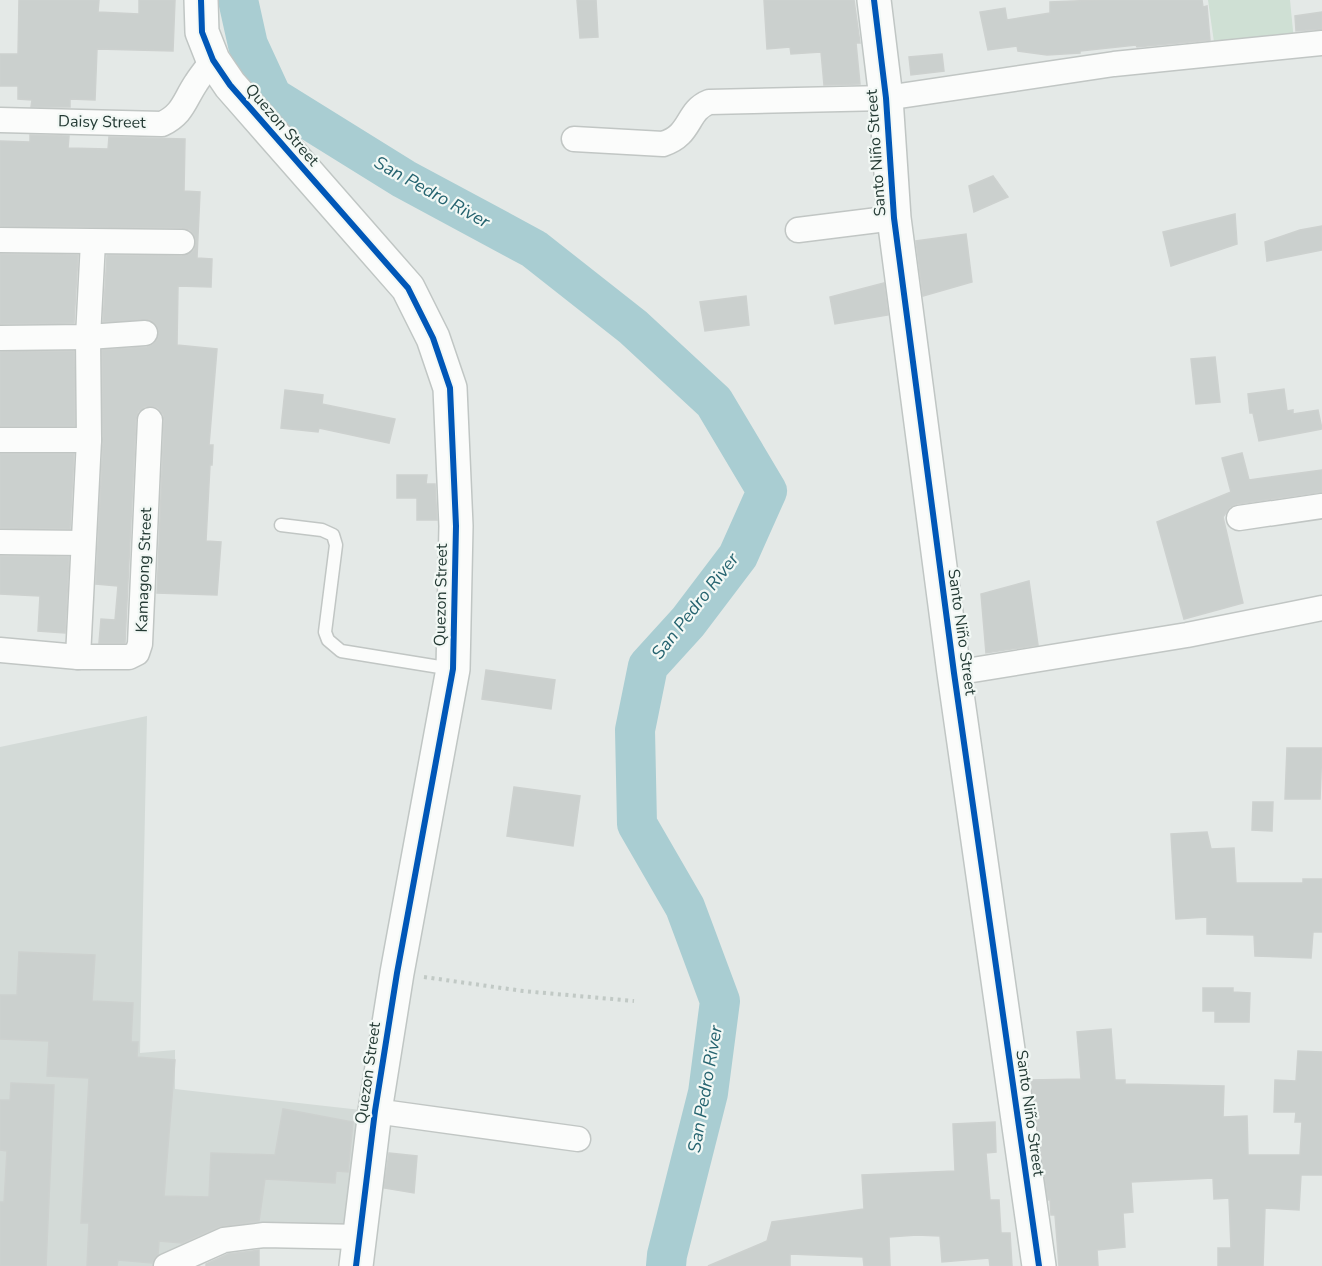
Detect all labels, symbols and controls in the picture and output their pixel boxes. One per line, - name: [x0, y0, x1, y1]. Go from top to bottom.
- street label: Quezon Street: [240, 79, 324, 171]
- street label: Santo Niño Street: [861, 88, 891, 217]
- street label: Daisy Street: [58, 110, 146, 134]
- water label: San Pedro River: [370, 150, 495, 234]
- street label: Kamagong Street: [131, 507, 157, 633]
- street label: Quezon Street: [429, 543, 453, 647]
- water label: San Pedro River: [646, 547, 744, 664]
- street label: Santo Niño Street: [942, 567, 982, 697]
- street label: Quezon Street: [350, 1020, 386, 1125]
- water label: San Pedro River: [682, 1023, 728, 1155]
- street label: Santo Niño Street: [1010, 1048, 1050, 1178]

